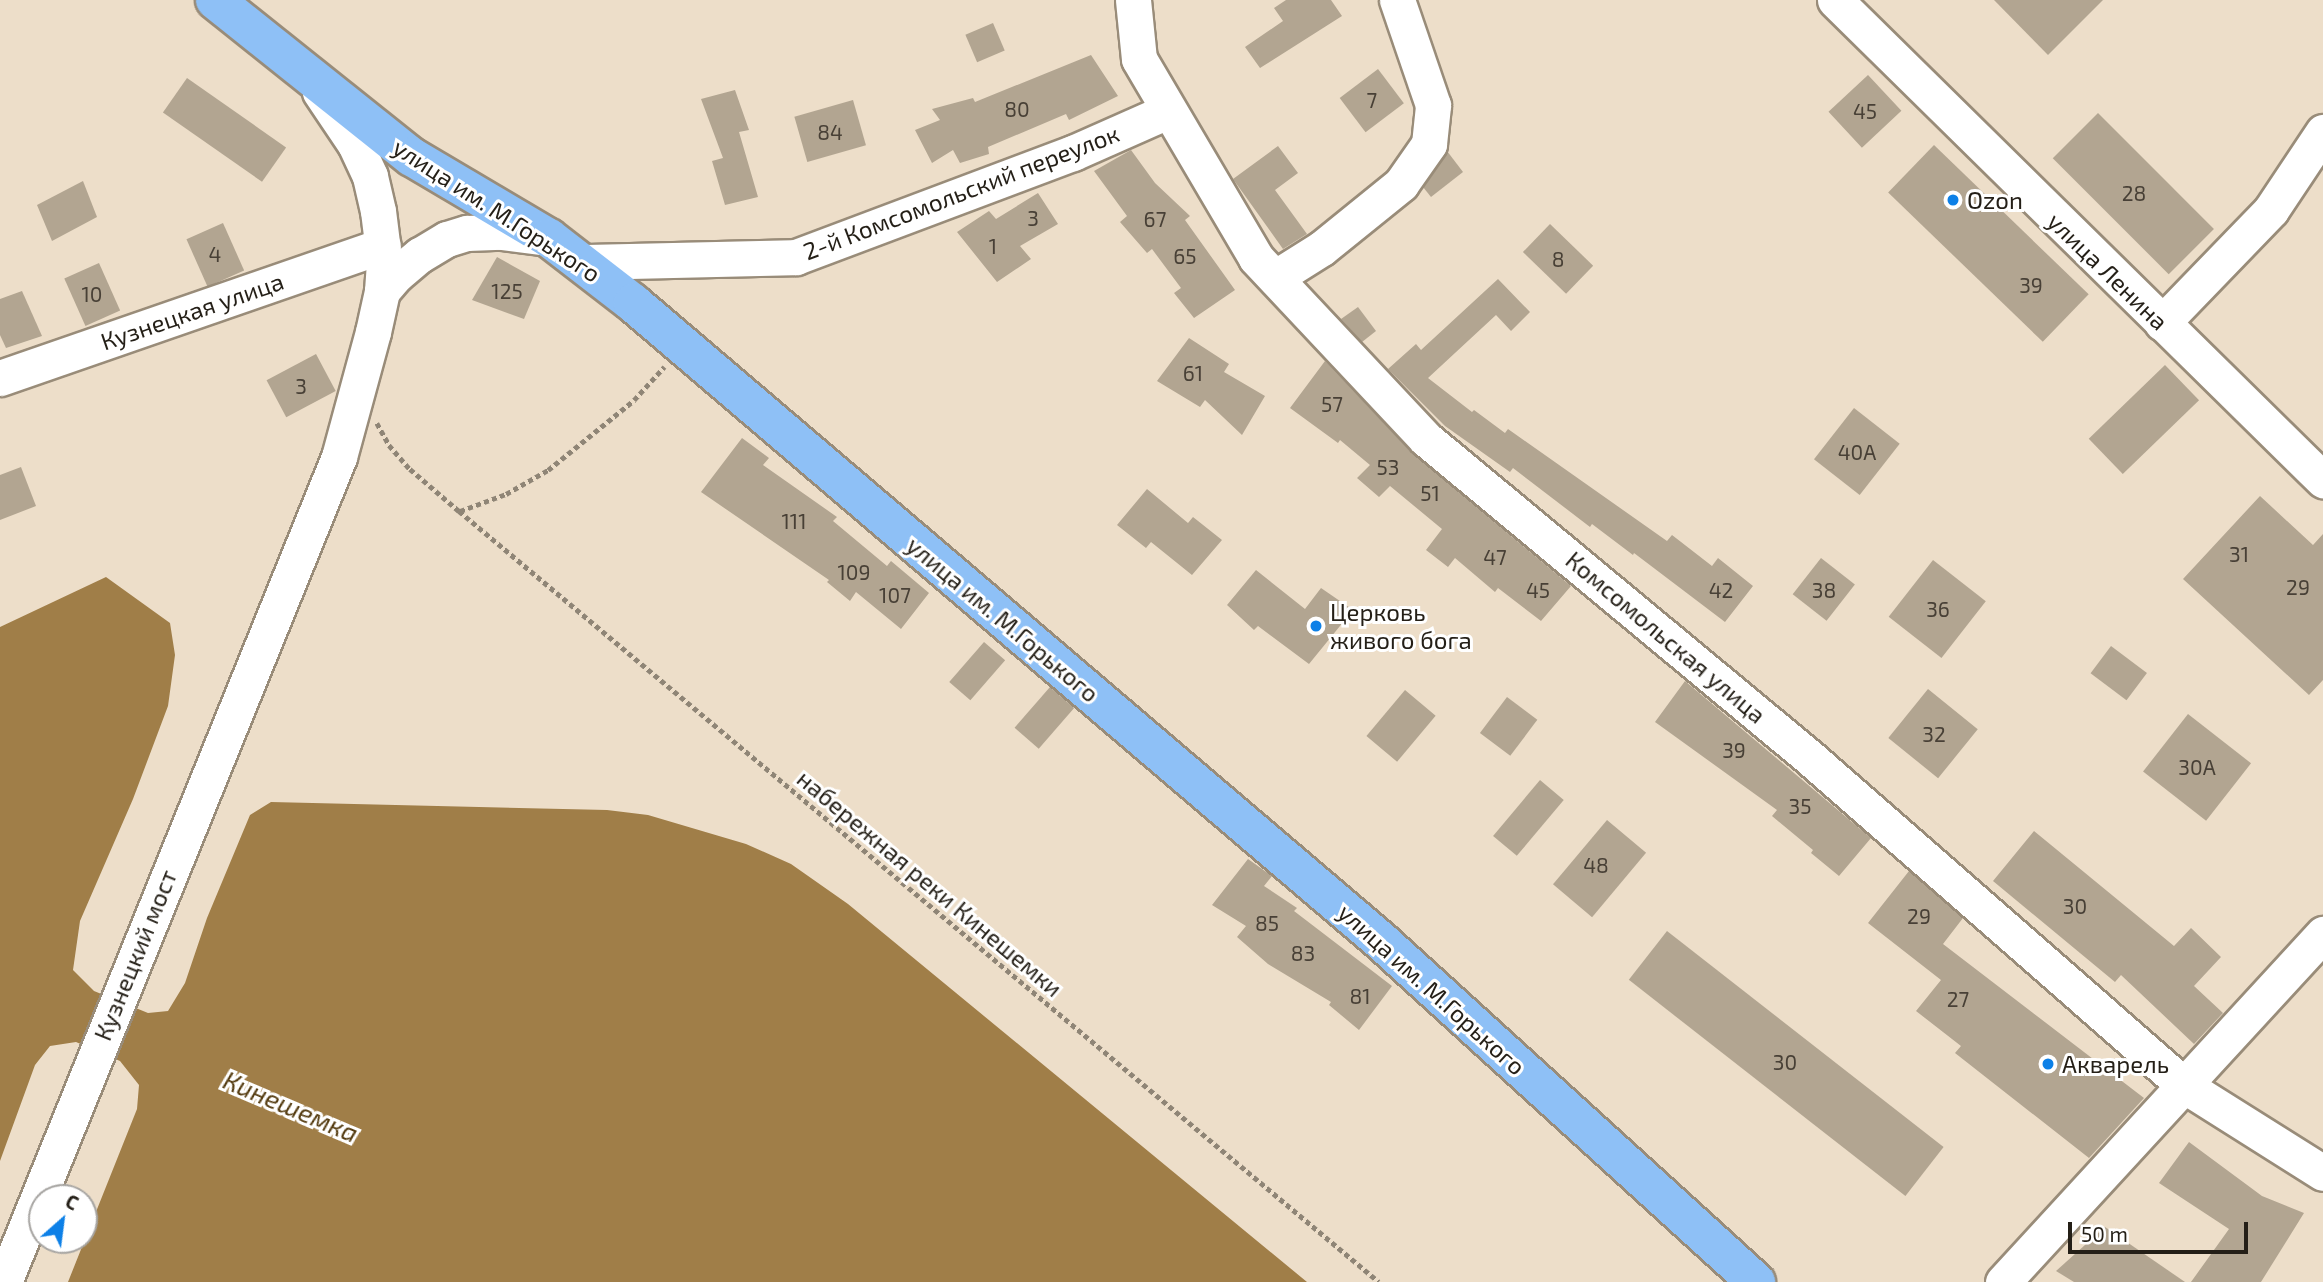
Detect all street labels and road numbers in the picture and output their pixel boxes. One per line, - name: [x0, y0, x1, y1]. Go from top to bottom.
- street label: 2-й Комсомольский переулок: [799, 118, 1123, 266]
- street label: улица им. М.Горького: [388, 132, 606, 288]
- street label: улица Ленина: [2042, 206, 2174, 336]
- street label: Кузнецкая улица: [97, 266, 287, 356]
- street label: улица им. М.Горького: [901, 530, 1105, 708]
- street label: Комсомольская улица: [1560, 545, 1772, 729]
- street label: набережная реки Кинешемки: [792, 764, 1068, 1002]
- street label: Кузнецкий мост: [88, 865, 182, 1045]
- street label: улица им. М.Горького: [1333, 897, 1531, 1081]

